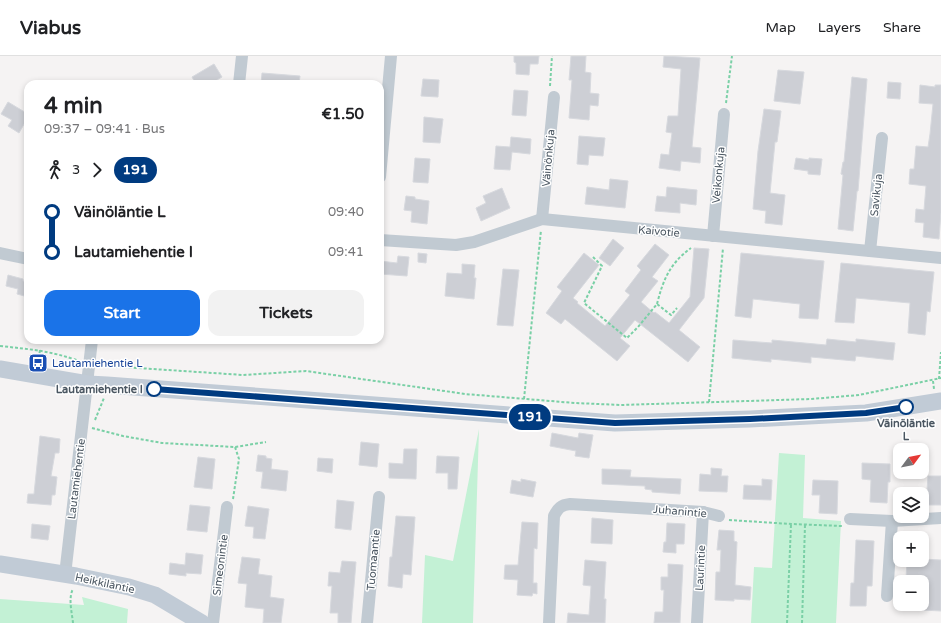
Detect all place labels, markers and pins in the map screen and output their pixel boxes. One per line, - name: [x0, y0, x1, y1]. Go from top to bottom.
- bus stop icon: Lautamiehentie L: [27, 352, 49, 374]
- place label: Lautamiehentie L: [52, 357, 143, 370]
- marker: Lautamiehentie I: [146, 381, 162, 397]
- place label: Lautamiehentie I: [56, 383, 143, 396]
- marker: Väinöläntie L: [898, 399, 914, 415]
- place label: Väinöläntie L: [877, 417, 936, 443]

